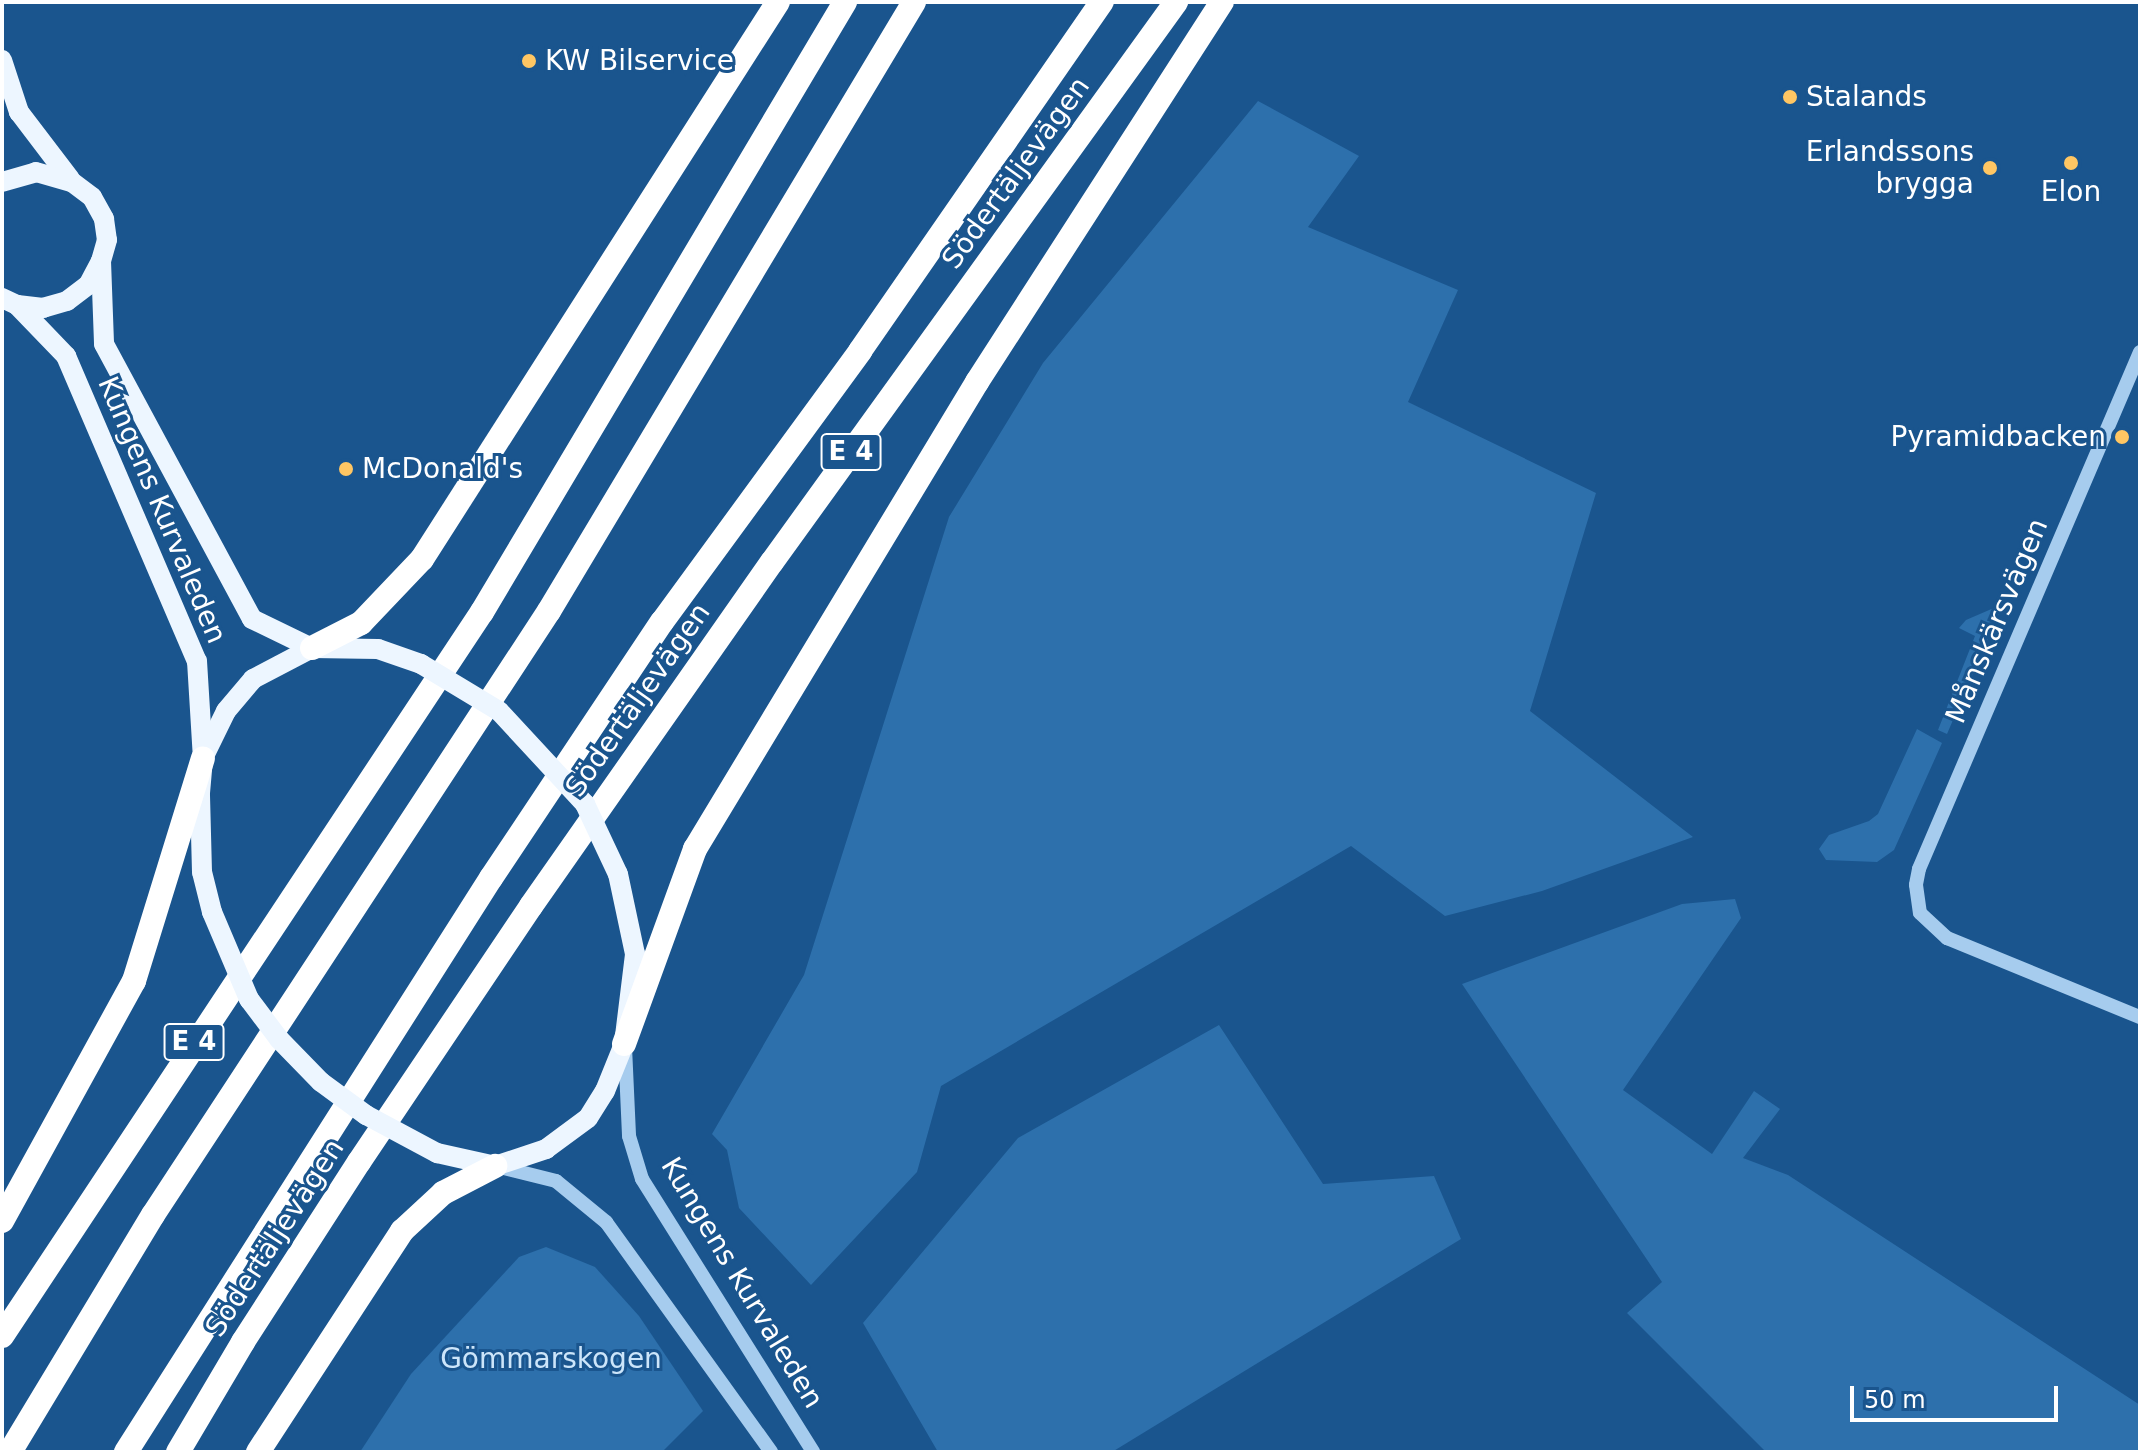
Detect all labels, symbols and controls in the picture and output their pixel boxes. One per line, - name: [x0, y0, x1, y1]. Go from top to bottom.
- place label: KW Bilservice: [545, 44, 734, 78]
- marker: KW Bilservice: [520, 52, 538, 70]
- street label: Södertäljevägen: [935, 71, 1097, 275]
- place label: Stalands: [1806, 80, 1927, 114]
- marker: Stalands: [1781, 88, 1799, 106]
- place label: Erlandssons brygga: [1806, 135, 1974, 201]
- marker: Elon: [2062, 154, 2080, 172]
- marker: Erlandssons brygga: [1981, 159, 1999, 177]
- place label: Elon: [2041, 175, 2101, 209]
- street label: Kungens Kurvaleden: [91, 372, 233, 648]
- place label: Pyramidbacken: [1891, 420, 2106, 454]
- marker: Pyramidbacken: [2113, 428, 2131, 446]
- road number: E 4: [819, 430, 883, 474]
- place label: McDonald's: [362, 452, 523, 486]
- marker: McDonald's: [337, 460, 355, 478]
- street label: Månskärsvägen: [1939, 514, 2055, 728]
- street label: Södertäljevägen: [559, 597, 717, 803]
- road number: E 4: [162, 1020, 226, 1064]
- street label: Södertäljevägen: [199, 1133, 351, 1343]
- street label: Kungens Kurvaleden: [654, 1152, 830, 1414]
- park label: Gömmarskogen: [440, 1342, 662, 1376]
- scale bar: [1854, 1370, 2062, 1420]
- text: 50 m: [1864, 1386, 1926, 1414]

